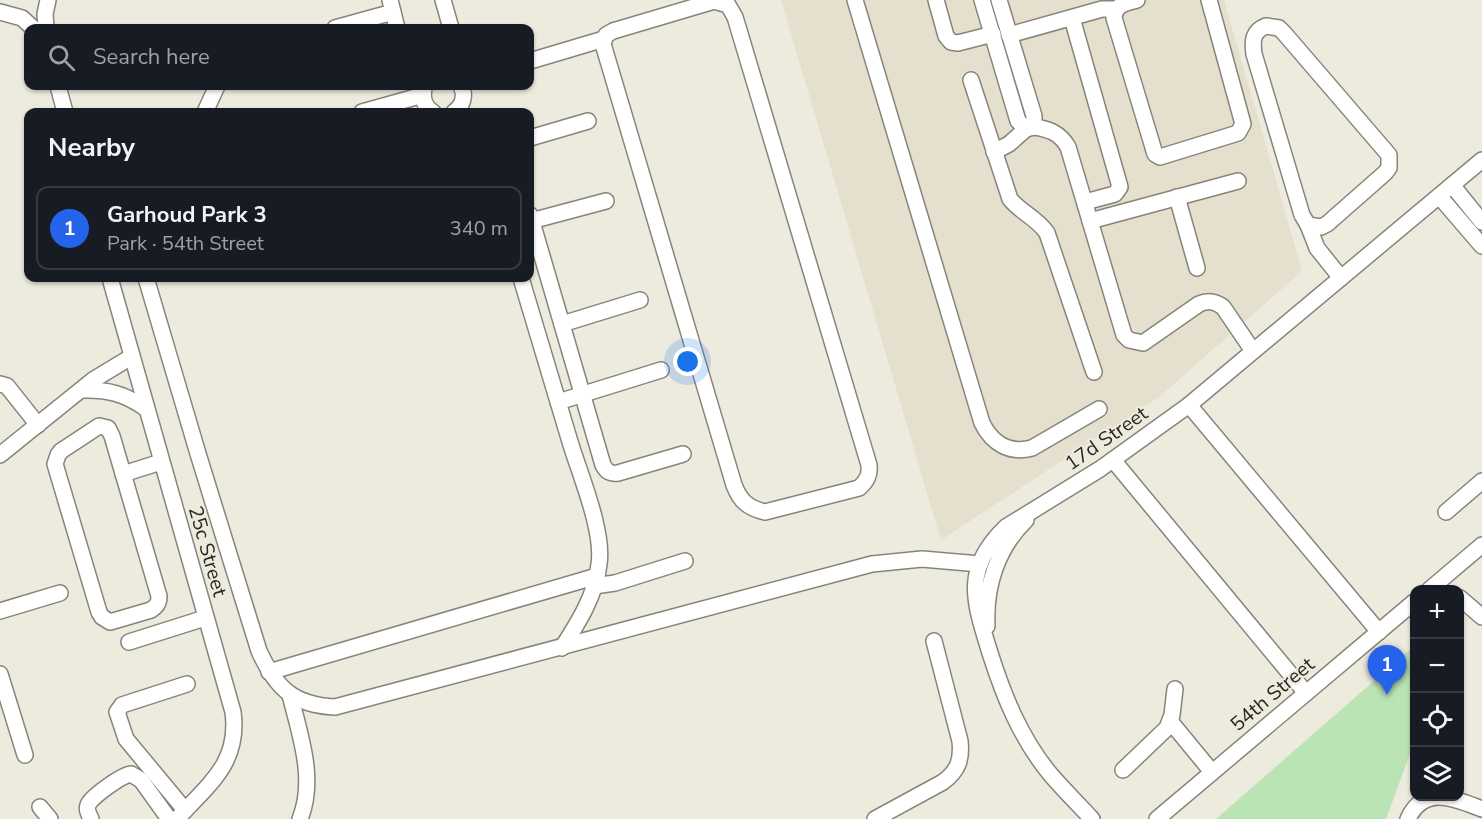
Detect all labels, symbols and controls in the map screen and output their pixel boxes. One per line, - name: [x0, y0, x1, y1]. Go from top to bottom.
- search box: [24, 24, 534, 90]
- icon: search: [45, 41, 78, 74]
- text: Search here: [93, 42, 210, 72]
- text: Nearby: [48, 130, 135, 165]
- text: Garhoud Park 3: [107, 200, 267, 230]
- text: 1: [64, 215, 76, 242]
- text: 340 m: [450, 215, 508, 242]
- text: Park · 54th Street: [107, 230, 264, 257]
- your location: [673, 347, 702, 376]
- street label: 17d Street: [1059, 399, 1154, 477]
- street label: 25c Street: [182, 503, 234, 601]
- map controls: [1410, 585, 1464, 801]
- button: +: [1410, 585, 1464, 639]
- button: −: [1410, 639, 1464, 693]
- pin: 1: [1368, 646, 1406, 695]
- street label: 54th Street: [1225, 651, 1321, 738]
- button: locate: [1410, 693, 1464, 747]
- button: layers: [1410, 747, 1464, 801]

